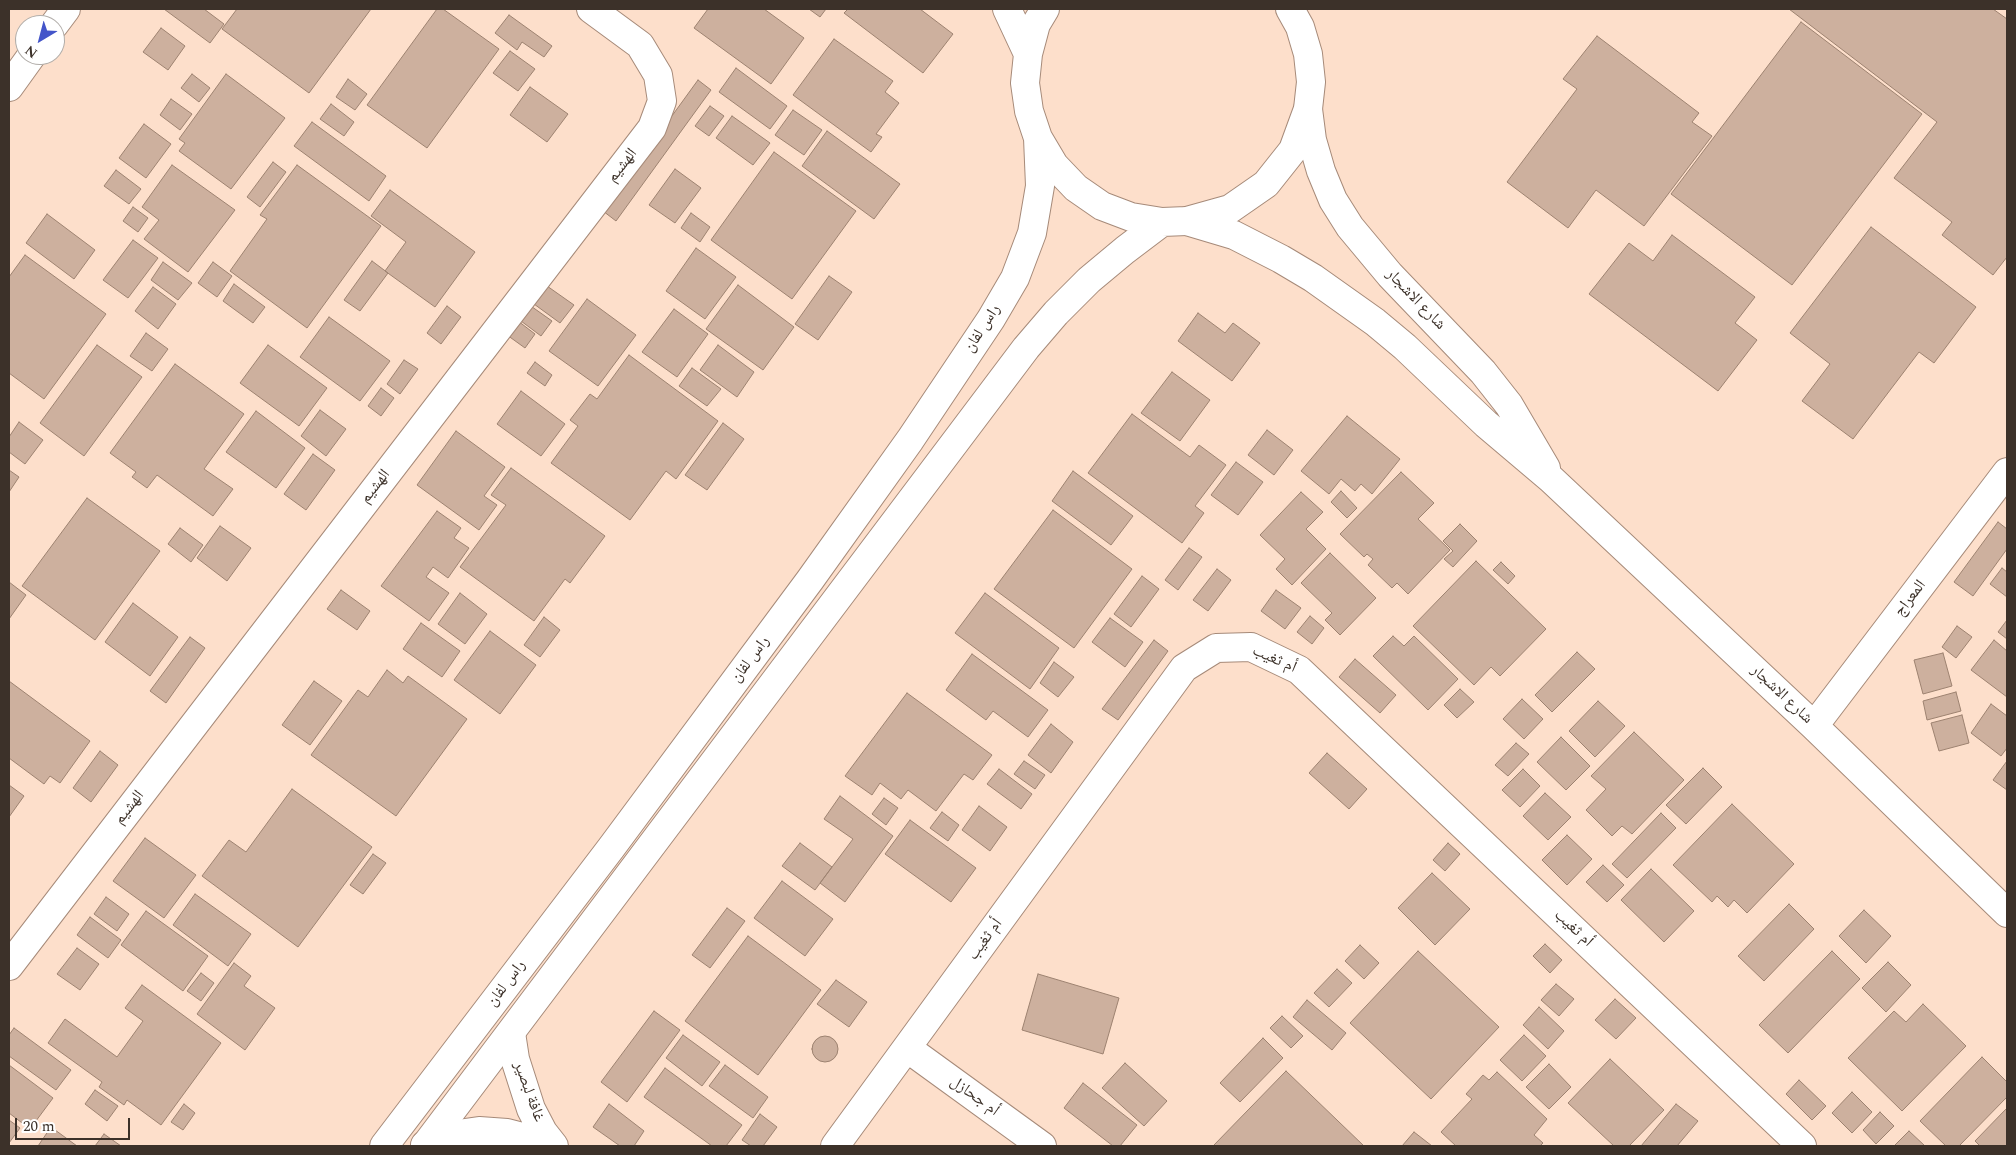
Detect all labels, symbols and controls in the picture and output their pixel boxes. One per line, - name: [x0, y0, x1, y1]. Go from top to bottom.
- north arrow: [15, 15, 65, 65]
- text: N: [20, 40, 42, 63]
- street label: الهشيم: [604, 145, 642, 187]
- street label: شارع الاشجار: [1381, 265, 1449, 335]
- street label: راس لفان: [960, 301, 1006, 357]
- street label: الهشيم: [357, 466, 395, 508]
- street label: المعراج: [1891, 577, 1931, 621]
- street label: راس لفان: [727, 633, 775, 687]
- street label: أم ثغيب: [1249, 642, 1299, 678]
- street label: شارع الاشجار: [1746, 661, 1816, 729]
- street label: الهشيم: [111, 787, 149, 829]
- street label: أم ثغيب: [1549, 906, 1597, 952]
- street label: أم ثغيب: [965, 916, 1007, 964]
- street label: راس لفان: [483, 957, 531, 1011]
- street label: غافة لبصير: [508, 1059, 548, 1125]
- street label: أم جحازل: [946, 1073, 1002, 1121]
- scale bar: [18, 1108, 132, 1140]
- text: 20 m: [23, 1115, 55, 1138]

